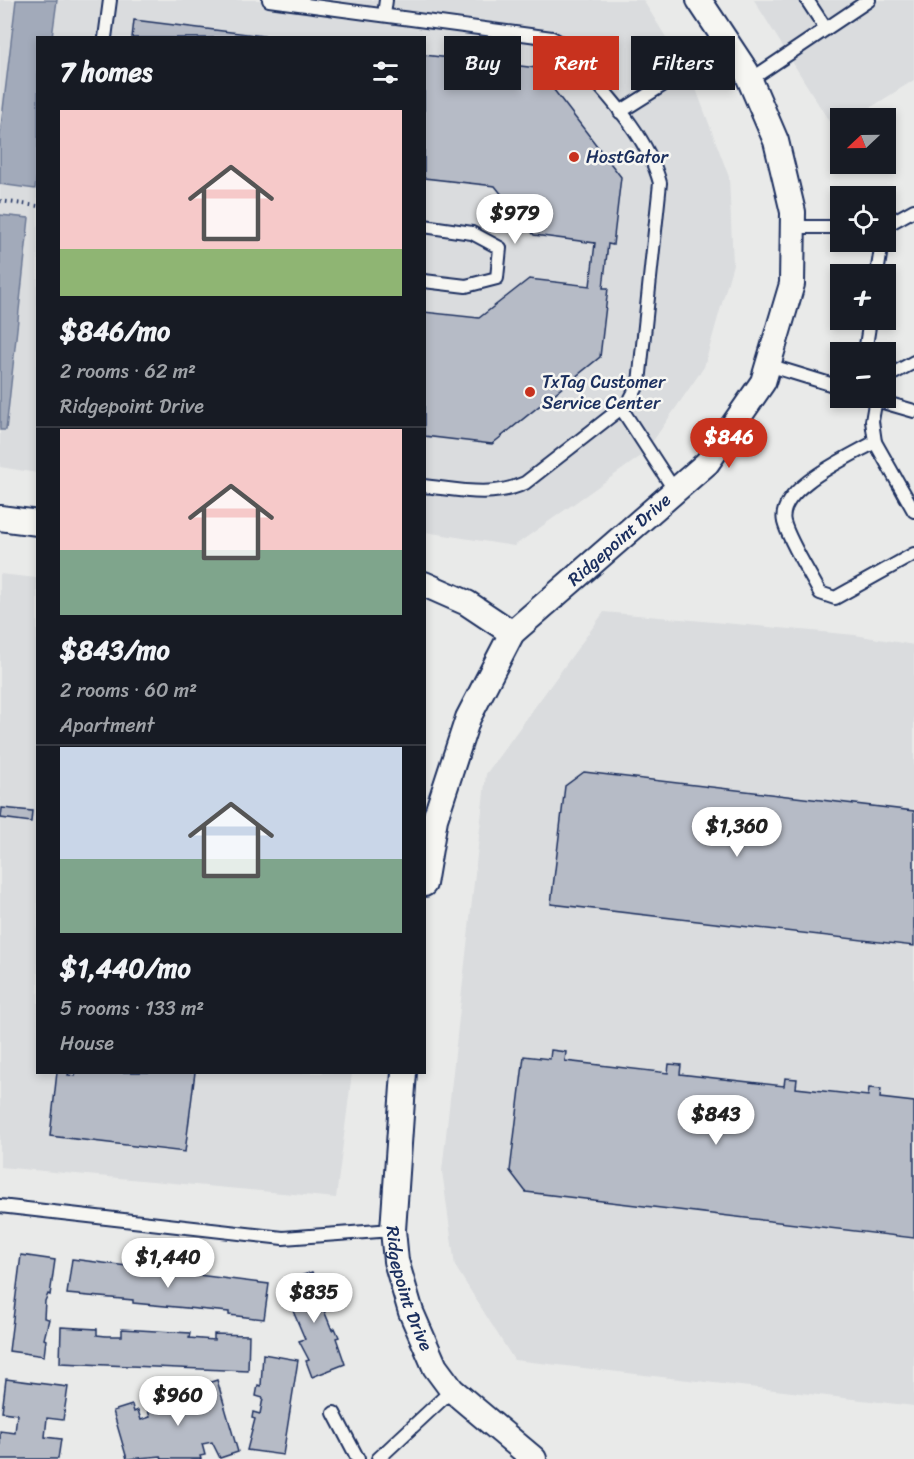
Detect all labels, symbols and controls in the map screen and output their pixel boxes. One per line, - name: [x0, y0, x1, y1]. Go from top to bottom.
- chip: Buy: [444, 36, 521, 90]
- chip: Rent: [533, 36, 619, 90]
- chip: Filters: [631, 36, 735, 90]
- text: 7 homes: [60, 49, 152, 95]
- icon: filters: [369, 56, 402, 89]
- north arrow: [830, 108, 896, 174]
- map controls: [830, 108, 896, 408]
- place label: HostGator: [586, 141, 669, 173]
- icon: home: [177, 149, 285, 257]
- marker: HostGator: [567, 150, 581, 164]
- button: locate: [830, 186, 896, 252]
- pin: $979: [479, 194, 551, 245]
- text: $979: [490, 196, 540, 231]
- button: +: [830, 264, 896, 330]
- text: $846/mo: [60, 308, 170, 354]
- button: −: [830, 342, 896, 408]
- text: 2 rooms · 62 m²: [60, 354, 196, 389]
- place label: TxTag Customer Service Center: [542, 366, 667, 419]
- marker: TxTag Customer Service Center: [523, 385, 537, 399]
- text: Ridgepoint Drive: [60, 389, 204, 424]
- pin: $846: [693, 418, 765, 469]
- text: $846: [704, 420, 754, 455]
- icon: home: [177, 468, 285, 576]
- street label: Ridgepoint Drive: [560, 485, 679, 594]
- text: $843/mo: [60, 627, 170, 673]
- text: 2 rooms · 60 m²: [60, 673, 197, 708]
- text: Apartment: [60, 708, 154, 743]
- icon: home: [177, 786, 285, 894]
- pin: $1,360: [688, 807, 786, 858]
- text: $1,360: [706, 809, 768, 844]
- text: $1,440/mo: [60, 945, 191, 991]
- text: 5 rooms · 133 m²: [60, 991, 204, 1026]
- text: House: [60, 1026, 114, 1061]
- pin: $843: [680, 1095, 752, 1146]
- text: $843: [692, 1097, 741, 1132]
- street label: Ridgepoint Drive: [377, 1224, 442, 1356]
- pin: $1,440: [119, 1238, 217, 1289]
- text: $1,440: [135, 1240, 201, 1275]
- pin: $835: [278, 1273, 350, 1324]
- text: $835: [290, 1275, 338, 1310]
- pin: $960: [142, 1376, 214, 1427]
- text: $960: [153, 1378, 203, 1413]

